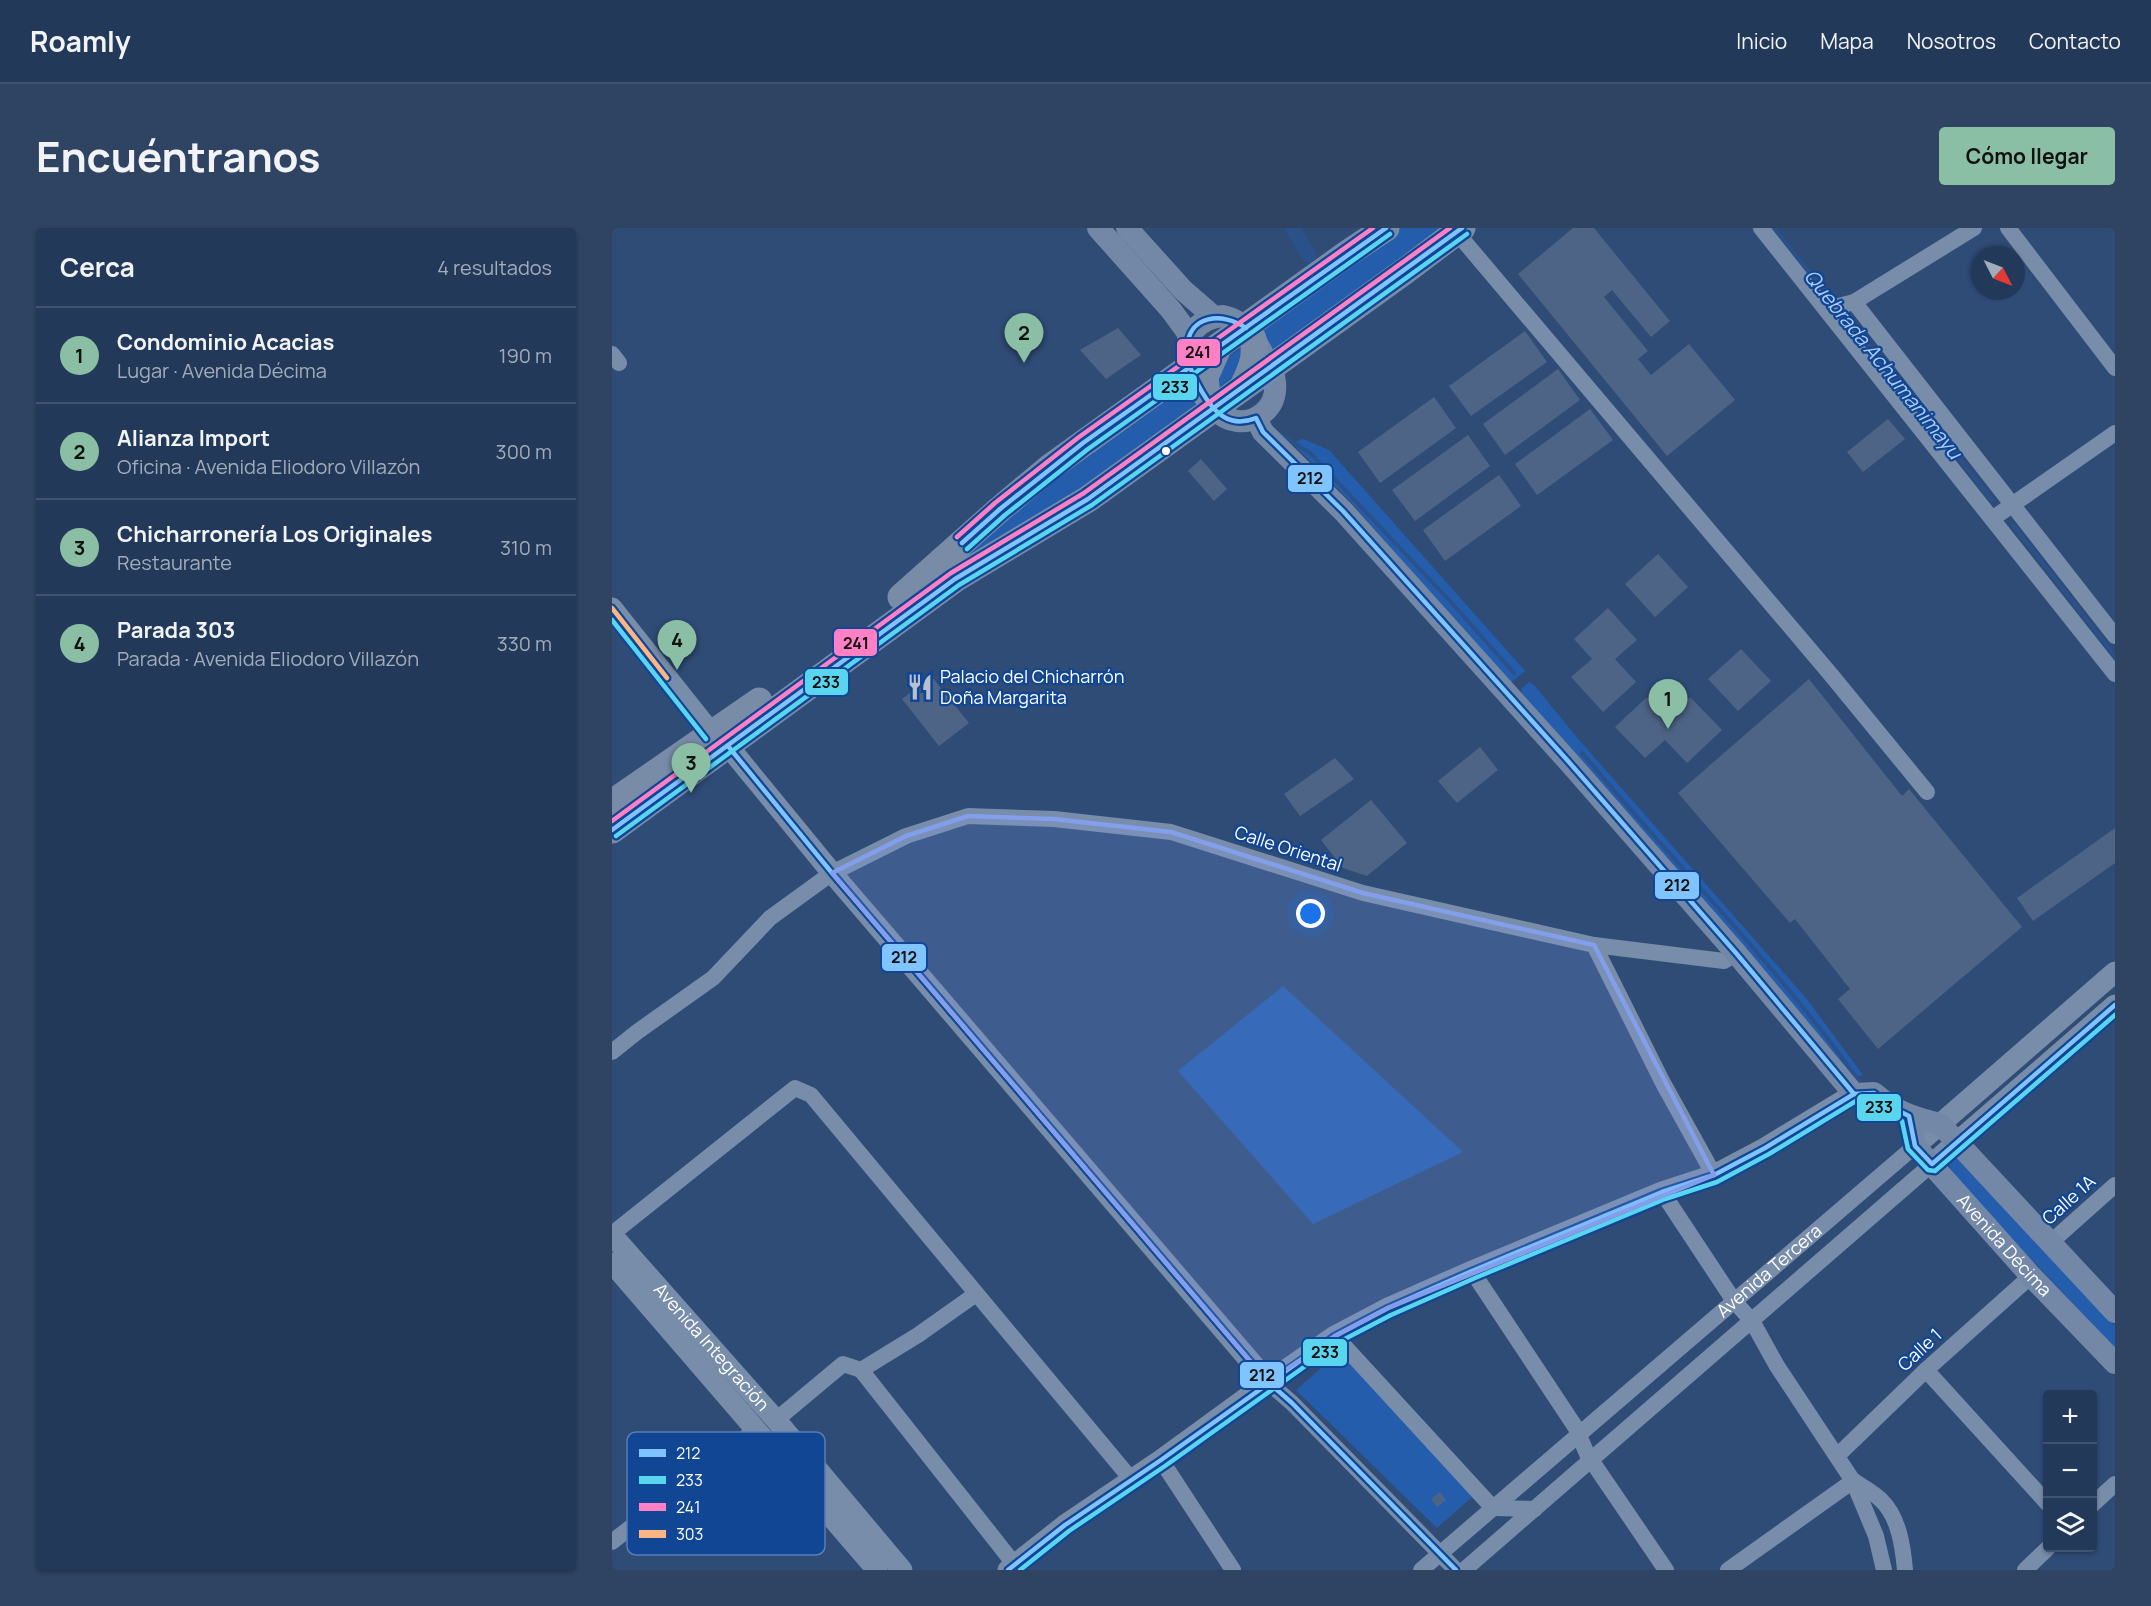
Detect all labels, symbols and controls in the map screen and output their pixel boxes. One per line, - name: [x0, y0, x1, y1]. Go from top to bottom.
- text: Roamly: [30, 22, 131, 60]
- text: Inicio: [1736, 27, 1787, 55]
- text: Mapa: [1820, 27, 1874, 55]
- text: Nosotros: [1907, 27, 1996, 55]
- text: Contacto: [2029, 27, 2121, 55]
- text: Encuéntranos: [36, 127, 321, 185]
- button: Cómo llegar: [1939, 127, 2115, 185]
- north arrow: [1971, 246, 2025, 300]
- text: Cerca: [60, 249, 135, 285]
- text: 4 resultados: [437, 254, 552, 281]
- water label: Quebrada Achumanimayu: [1798, 263, 1970, 466]
- pin: 2: [1004, 314, 1044, 363]
- text: Condominio Acacias: [117, 327, 334, 357]
- line badge: 241: [1176, 338, 1221, 367]
- text: 241: [1185, 341, 1211, 363]
- text: 1: [75, 342, 84, 369]
- text: 190 m: [499, 342, 552, 369]
- text: Lugar · Avenida Décima: [117, 357, 327, 384]
- line badge: 233: [1152, 373, 1198, 401]
- text: 233: [1161, 376, 1189, 398]
- text: Alianza Import: [117, 423, 270, 453]
- text: 2: [74, 438, 85, 465]
- text: 300 m: [496, 438, 552, 465]
- unlabelled marker: [1160, 445, 1172, 457]
- text: Oficina · Avenida Eliodoro Villazón: [117, 453, 420, 480]
- line badge: 212: [1287, 464, 1333, 493]
- text: 212: [1297, 467, 1323, 489]
- text: Chicharronería Los Originales: [117, 519, 432, 549]
- text: 3: [74, 534, 85, 561]
- text: 310 m: [500, 534, 552, 561]
- text: Restaurante: [117, 549, 232, 576]
- text: Parada 303: [117, 615, 235, 645]
- pin: 4: [658, 620, 696, 670]
- line badge: 241: [833, 628, 878, 657]
- text: 4: [73, 630, 86, 657]
- text: 330 m: [497, 630, 552, 657]
- text: 241: [843, 632, 869, 654]
- text: Parada · Avenida Eliodoro Villazón: [117, 645, 419, 672]
- place label: Palacio del Chicharrón Doña Margarita: [940, 664, 1124, 709]
- line badge: 233: [804, 668, 849, 696]
- text: 233: [812, 671, 840, 693]
- restaurant icon: Palacio del Chicharrón Doña Margarita: [905, 672, 935, 702]
- pin: 1: [1648, 680, 1688, 729]
- pin: 3: [672, 744, 710, 793]
- street label: Calle Oriental: [1232, 819, 1345, 877]
- line badge: 212: [1654, 871, 1700, 900]
- text: 212: [1664, 874, 1690, 896]
- your location: [1296, 899, 1325, 928]
- line badge: 212: [881, 943, 927, 972]
- text: 212: [891, 946, 917, 968]
- line badge: 233: [1856, 1093, 1902, 1122]
- text: 233: [1865, 1096, 1893, 1118]
- street label: Calle 1A: [2037, 1169, 2101, 1230]
- street label: Avenida Décima: [1952, 1188, 2057, 1301]
- street label: Avenida Tercera: [1711, 1218, 1826, 1322]
- street label: Avenida Integración: [649, 1278, 775, 1416]
- street label: Calle 1: [1892, 1323, 1947, 1376]
- line badge: 233: [1302, 1338, 1348, 1367]
- text: 233: [1311, 1341, 1339, 1363]
- line badge: 212: [1239, 1361, 1285, 1389]
- text: 212: [1249, 1364, 1275, 1386]
- map controls: [2043, 1390, 2097, 1552]
- button: +: [2043, 1390, 2097, 1444]
- legend: [627, 1432, 825, 1555]
- text: 212: [676, 1442, 700, 1464]
- button: −: [2043, 1444, 2097, 1498]
- text: 233: [676, 1469, 703, 1491]
- text: 241: [676, 1496, 700, 1518]
- button: layers: [2043, 1498, 2097, 1552]
- text: 303: [676, 1523, 703, 1545]

